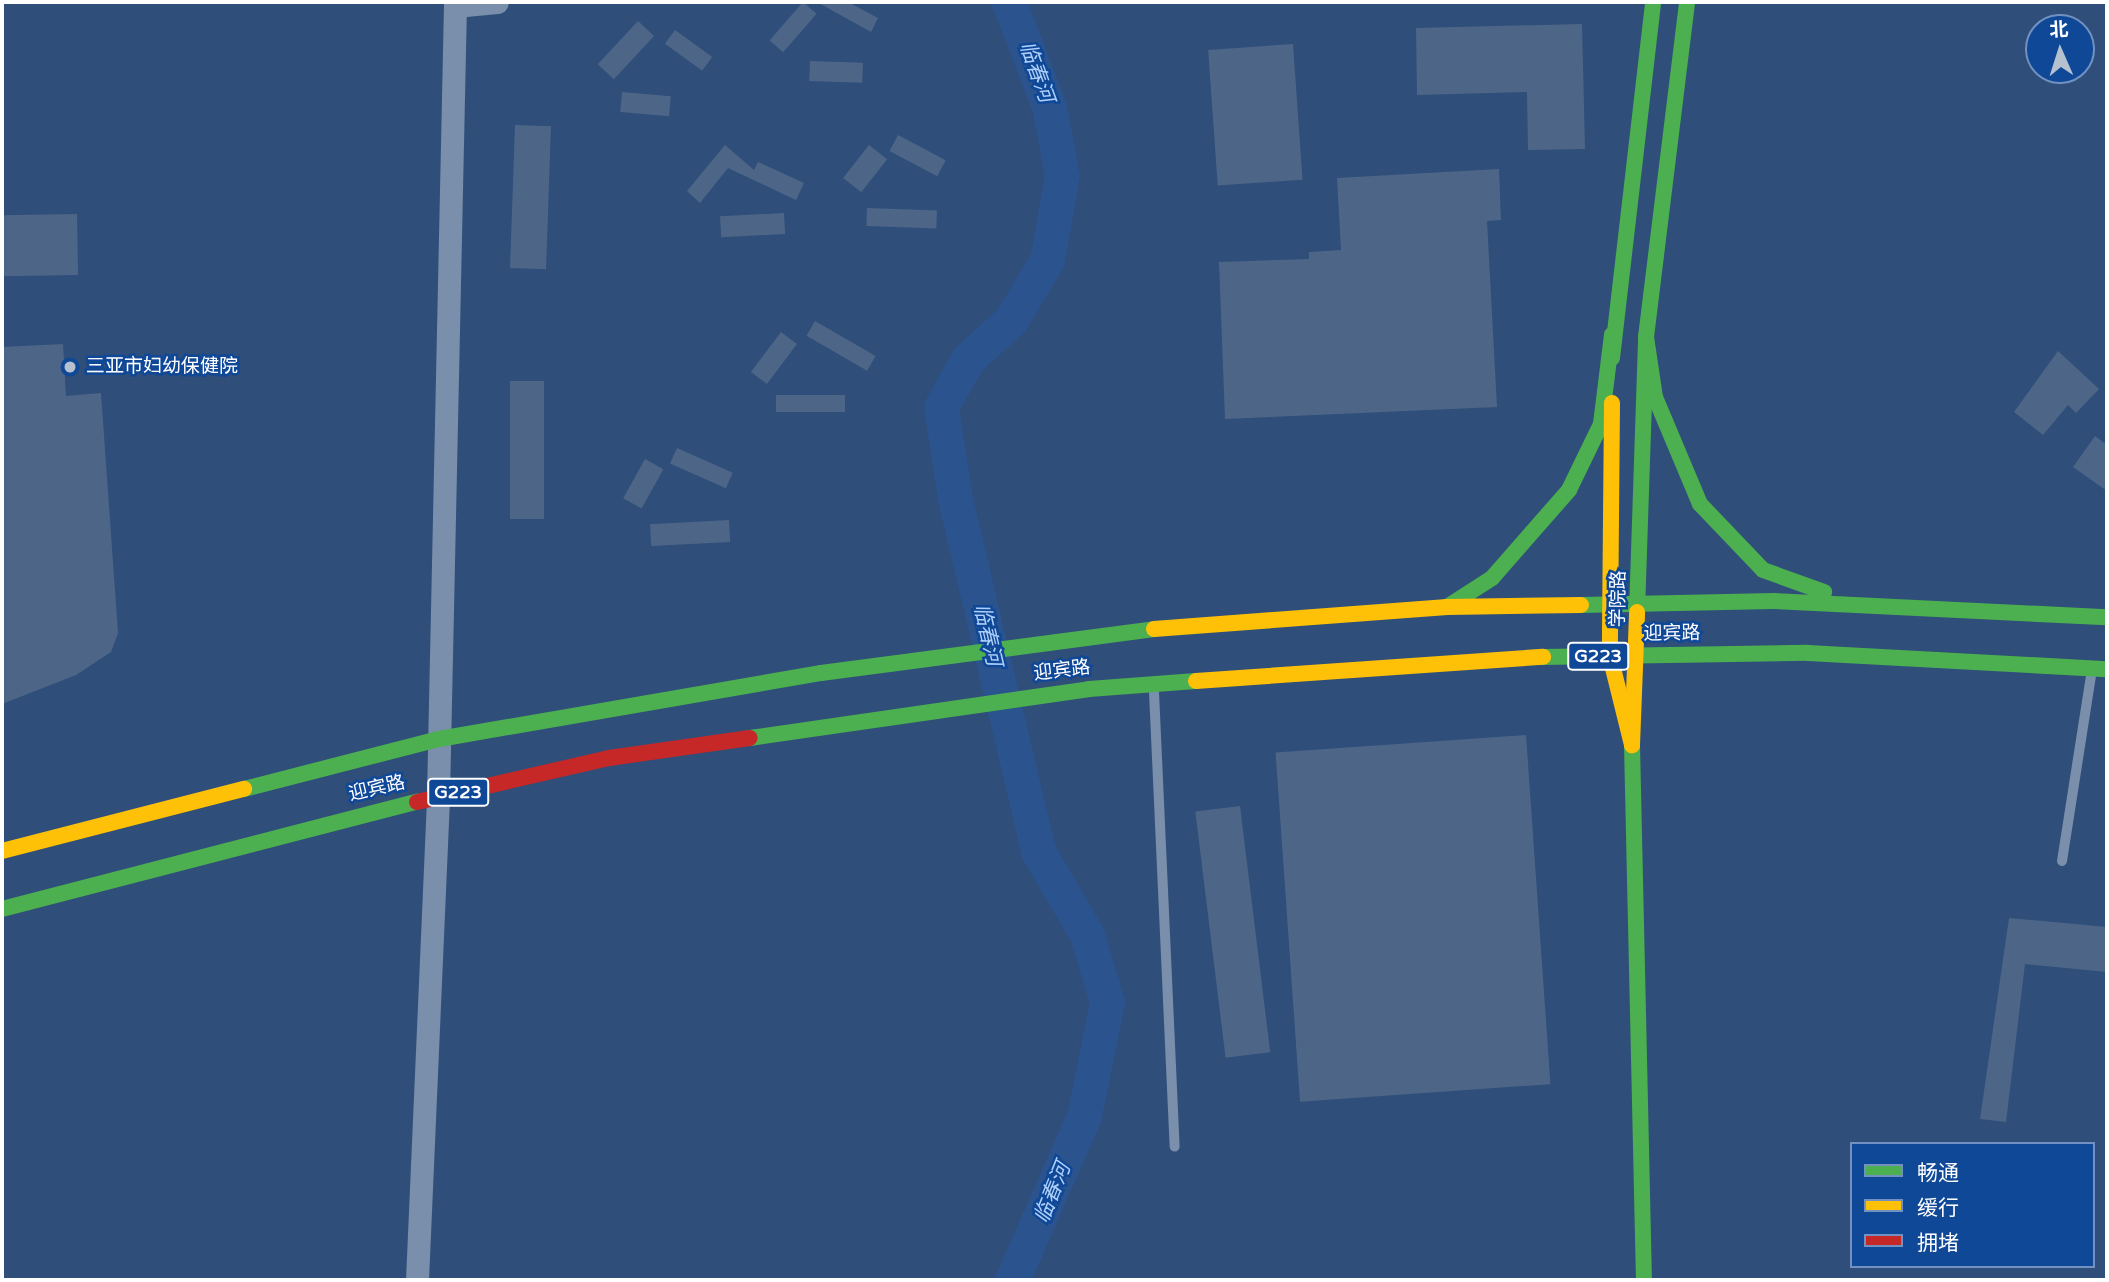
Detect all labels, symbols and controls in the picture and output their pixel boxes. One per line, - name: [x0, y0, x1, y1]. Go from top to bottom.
- north arrow: [2025, 14, 2095, 84]
- text: 北: [2049, 19, 2069, 42]
- water label: 临春河: [1013, 38, 1059, 106]
- place label: 三亚市妇幼保健院: [86, 356, 238, 378]
- marker: 三亚市妇幼保健院: [60, 357, 80, 377]
- street label: 学院路: [1607, 570, 1631, 628]
- water label: 临春河: [968, 601, 1006, 669]
- street label: 迎宾路: [1643, 622, 1701, 646]
- road number: G223: [1566, 642, 1630, 670]
- street label: 迎宾路: [1032, 656, 1092, 686]
- street label: 迎宾路: [347, 771, 407, 807]
- road number: G223: [426, 778, 490, 806]
- legend: [1850, 1142, 2095, 1268]
- water label: 临春河: [1030, 1159, 1076, 1227]
- text: 畅通: [1917, 1161, 1959, 1186]
- text: 缓行: [1917, 1196, 1959, 1221]
- text: 拥堵: [1917, 1231, 1959, 1256]

